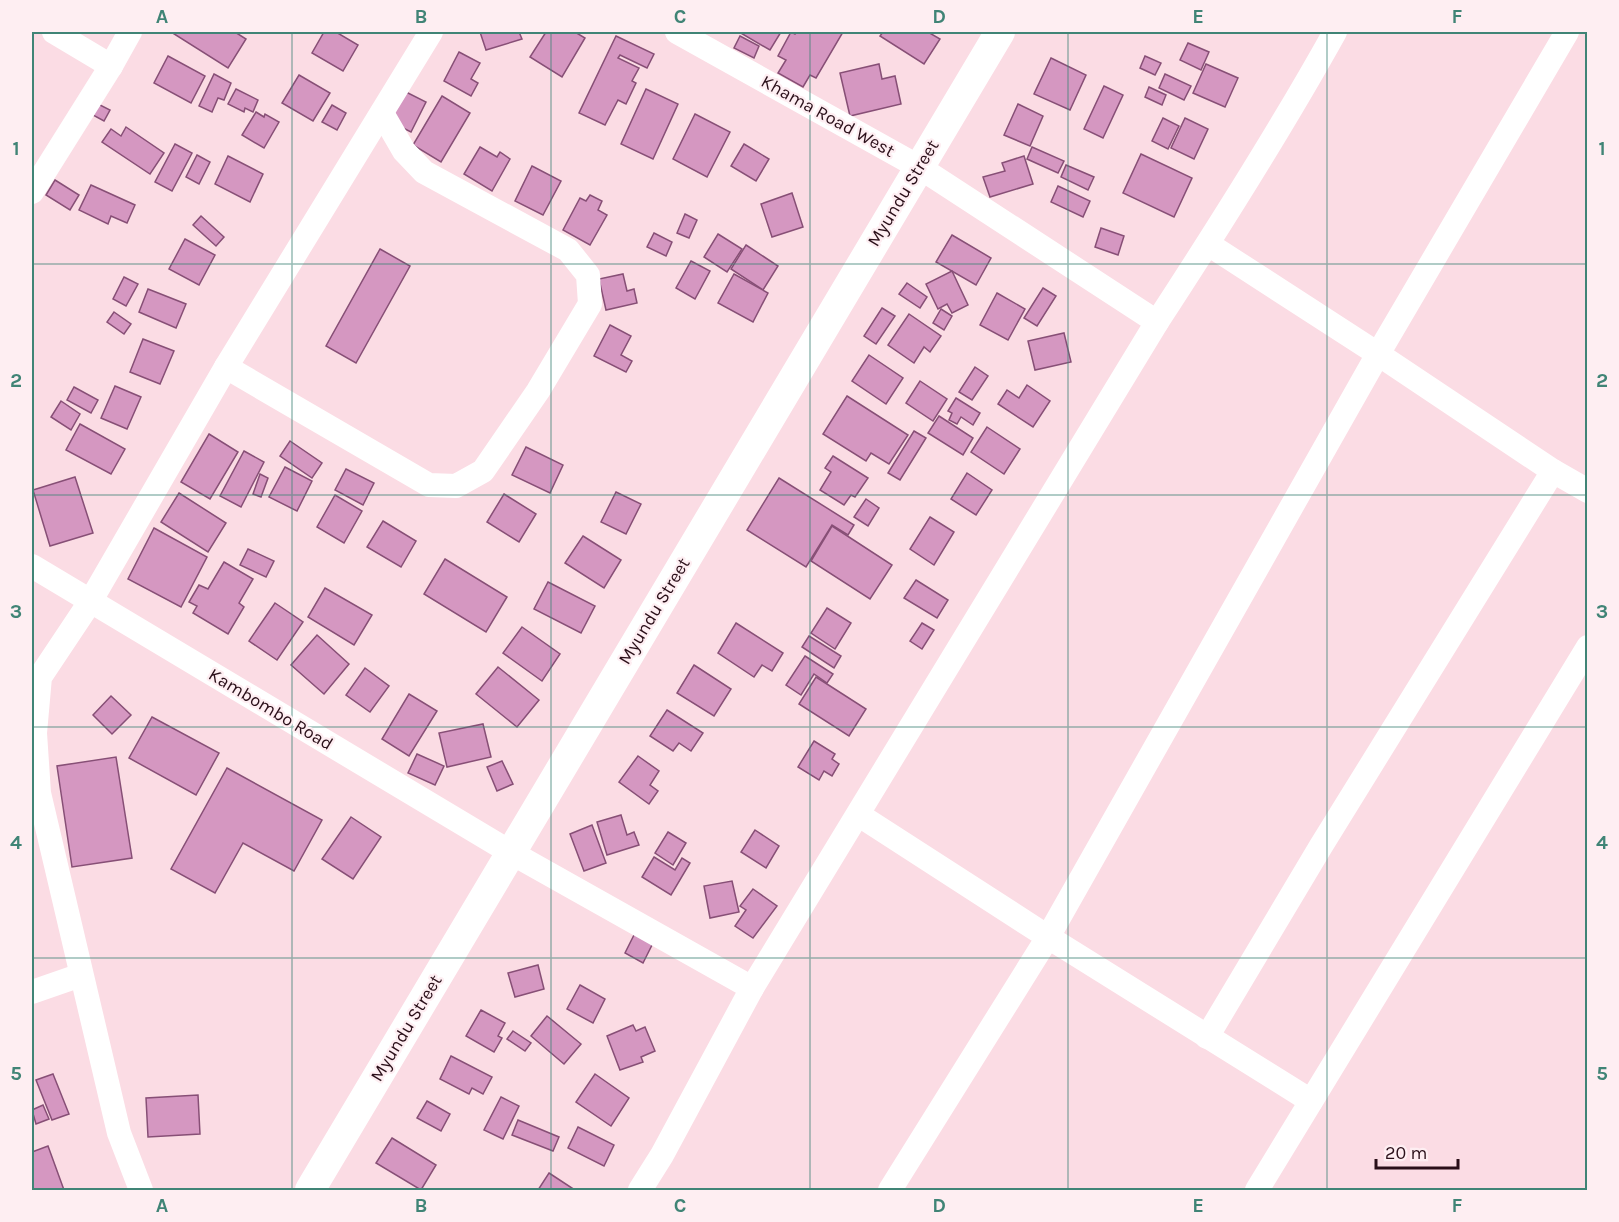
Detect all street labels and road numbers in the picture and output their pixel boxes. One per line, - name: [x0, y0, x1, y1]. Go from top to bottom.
- street label: Khama Road West: [757, 70, 899, 162]
- street label: Myundu Street: [863, 135, 944, 250]
- street label: Myundu Street: [614, 553, 695, 668]
- street label: Kambombo Road: [205, 663, 337, 755]
- street label: Myundu Street: [366, 970, 447, 1085]

